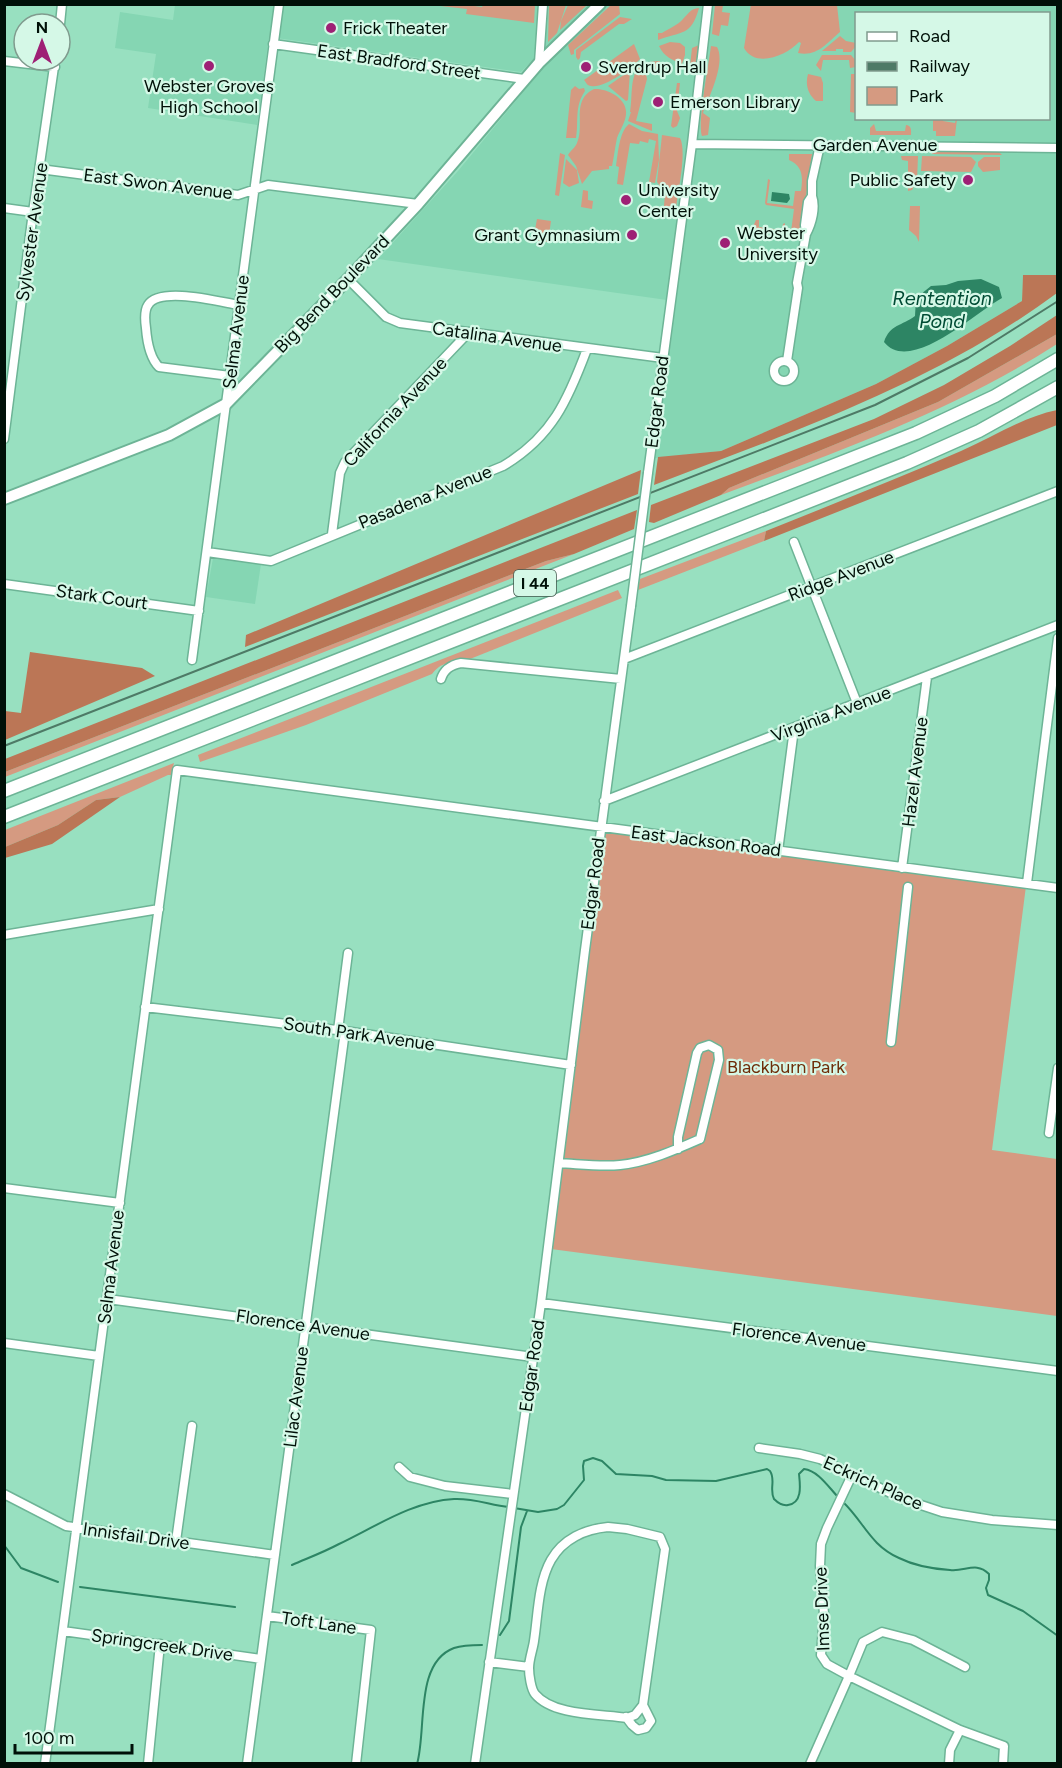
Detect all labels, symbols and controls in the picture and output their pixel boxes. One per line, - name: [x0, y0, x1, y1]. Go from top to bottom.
- north arrow: [12, 12, 72, 72]
- legend: [855, 12, 1050, 120]
- place label: Frick Theater: [343, 17, 447, 39]
- text: N: [36, 18, 48, 37]
- marker: Frick Theater: [324, 21, 338, 35]
- text: Road: [909, 25, 950, 47]
- street label: East Bradford Street: [316, 40, 482, 84]
- text: Railway: [909, 55, 971, 77]
- place label: Sverdrup Hall: [598, 56, 707, 78]
- marker: Webster Groves High School: [202, 59, 216, 73]
- marker: Sverdrup Hall: [579, 60, 593, 74]
- place label: Webster Groves High School: [144, 75, 274, 118]
- text: Park: [909, 85, 944, 107]
- place label: Emerson Library: [670, 91, 801, 113]
- marker: Emerson Library: [651, 95, 665, 109]
- street label: Garden Avenue: [813, 134, 938, 156]
- street label: Sylvester Avenue: [11, 161, 53, 303]
- street label: East Swon Avenue: [82, 164, 234, 204]
- place label: Public Safety: [850, 169, 957, 191]
- marker: Public Safety: [961, 173, 975, 187]
- place label: University Center: [638, 179, 719, 222]
- marker: University Center: [619, 193, 633, 207]
- place label: Webster University: [737, 222, 818, 265]
- place label: Grant Gymnasium: [474, 224, 620, 246]
- marker: Grant Gymnasium: [625, 228, 639, 242]
- street label: Big Bend Boulevard: [270, 230, 394, 358]
- marker: Webster University: [718, 236, 732, 250]
- street label: Selma Avenue: [218, 274, 254, 390]
- water label: Rentention Pond: [892, 286, 992, 333]
- street label: Catalina Avenue: [431, 317, 563, 357]
- street label: California Avenue: [338, 352, 452, 471]
- street label: Edgar Road: [640, 355, 674, 449]
- street label: Pasadena Avenue: [355, 460, 495, 534]
- street label: Ridge Avenue: [785, 546, 897, 606]
- road number: I 44: [514, 570, 556, 596]
- street label: Stark Court: [55, 580, 150, 614]
- street label: Virginia Avenue: [768, 681, 894, 747]
- street label: Hazel Avenue: [897, 716, 933, 828]
- street label: East Jackson Road: [630, 821, 782, 861]
- street label: Edgar Road: [576, 837, 610, 931]
- street label: South Park Avenue: [282, 1013, 436, 1056]
- park label: Blackburn Park: [727, 1056, 845, 1078]
- street label: Selma Avenue: [93, 1209, 129, 1325]
- street label: Florence Avenue: [235, 1305, 372, 1345]
- street label: Edgar Road: [515, 1318, 549, 1414]
- street label: Florence Avenue: [731, 1318, 868, 1356]
- street label: Lilac Avenue: [279, 1345, 313, 1449]
- street label: Eckrich Place: [820, 1451, 926, 1515]
- street label: Innisfail Drive: [81, 1518, 191, 1554]
- street label: Imse Drive: [810, 1566, 834, 1652]
- street label: Toft Lane: [280, 1607, 358, 1639]
- street label: Springcreek Drive: [90, 1624, 234, 1666]
- scale bar: [15, 1717, 132, 1755]
- text: 100 m: [24, 1727, 74, 1749]

